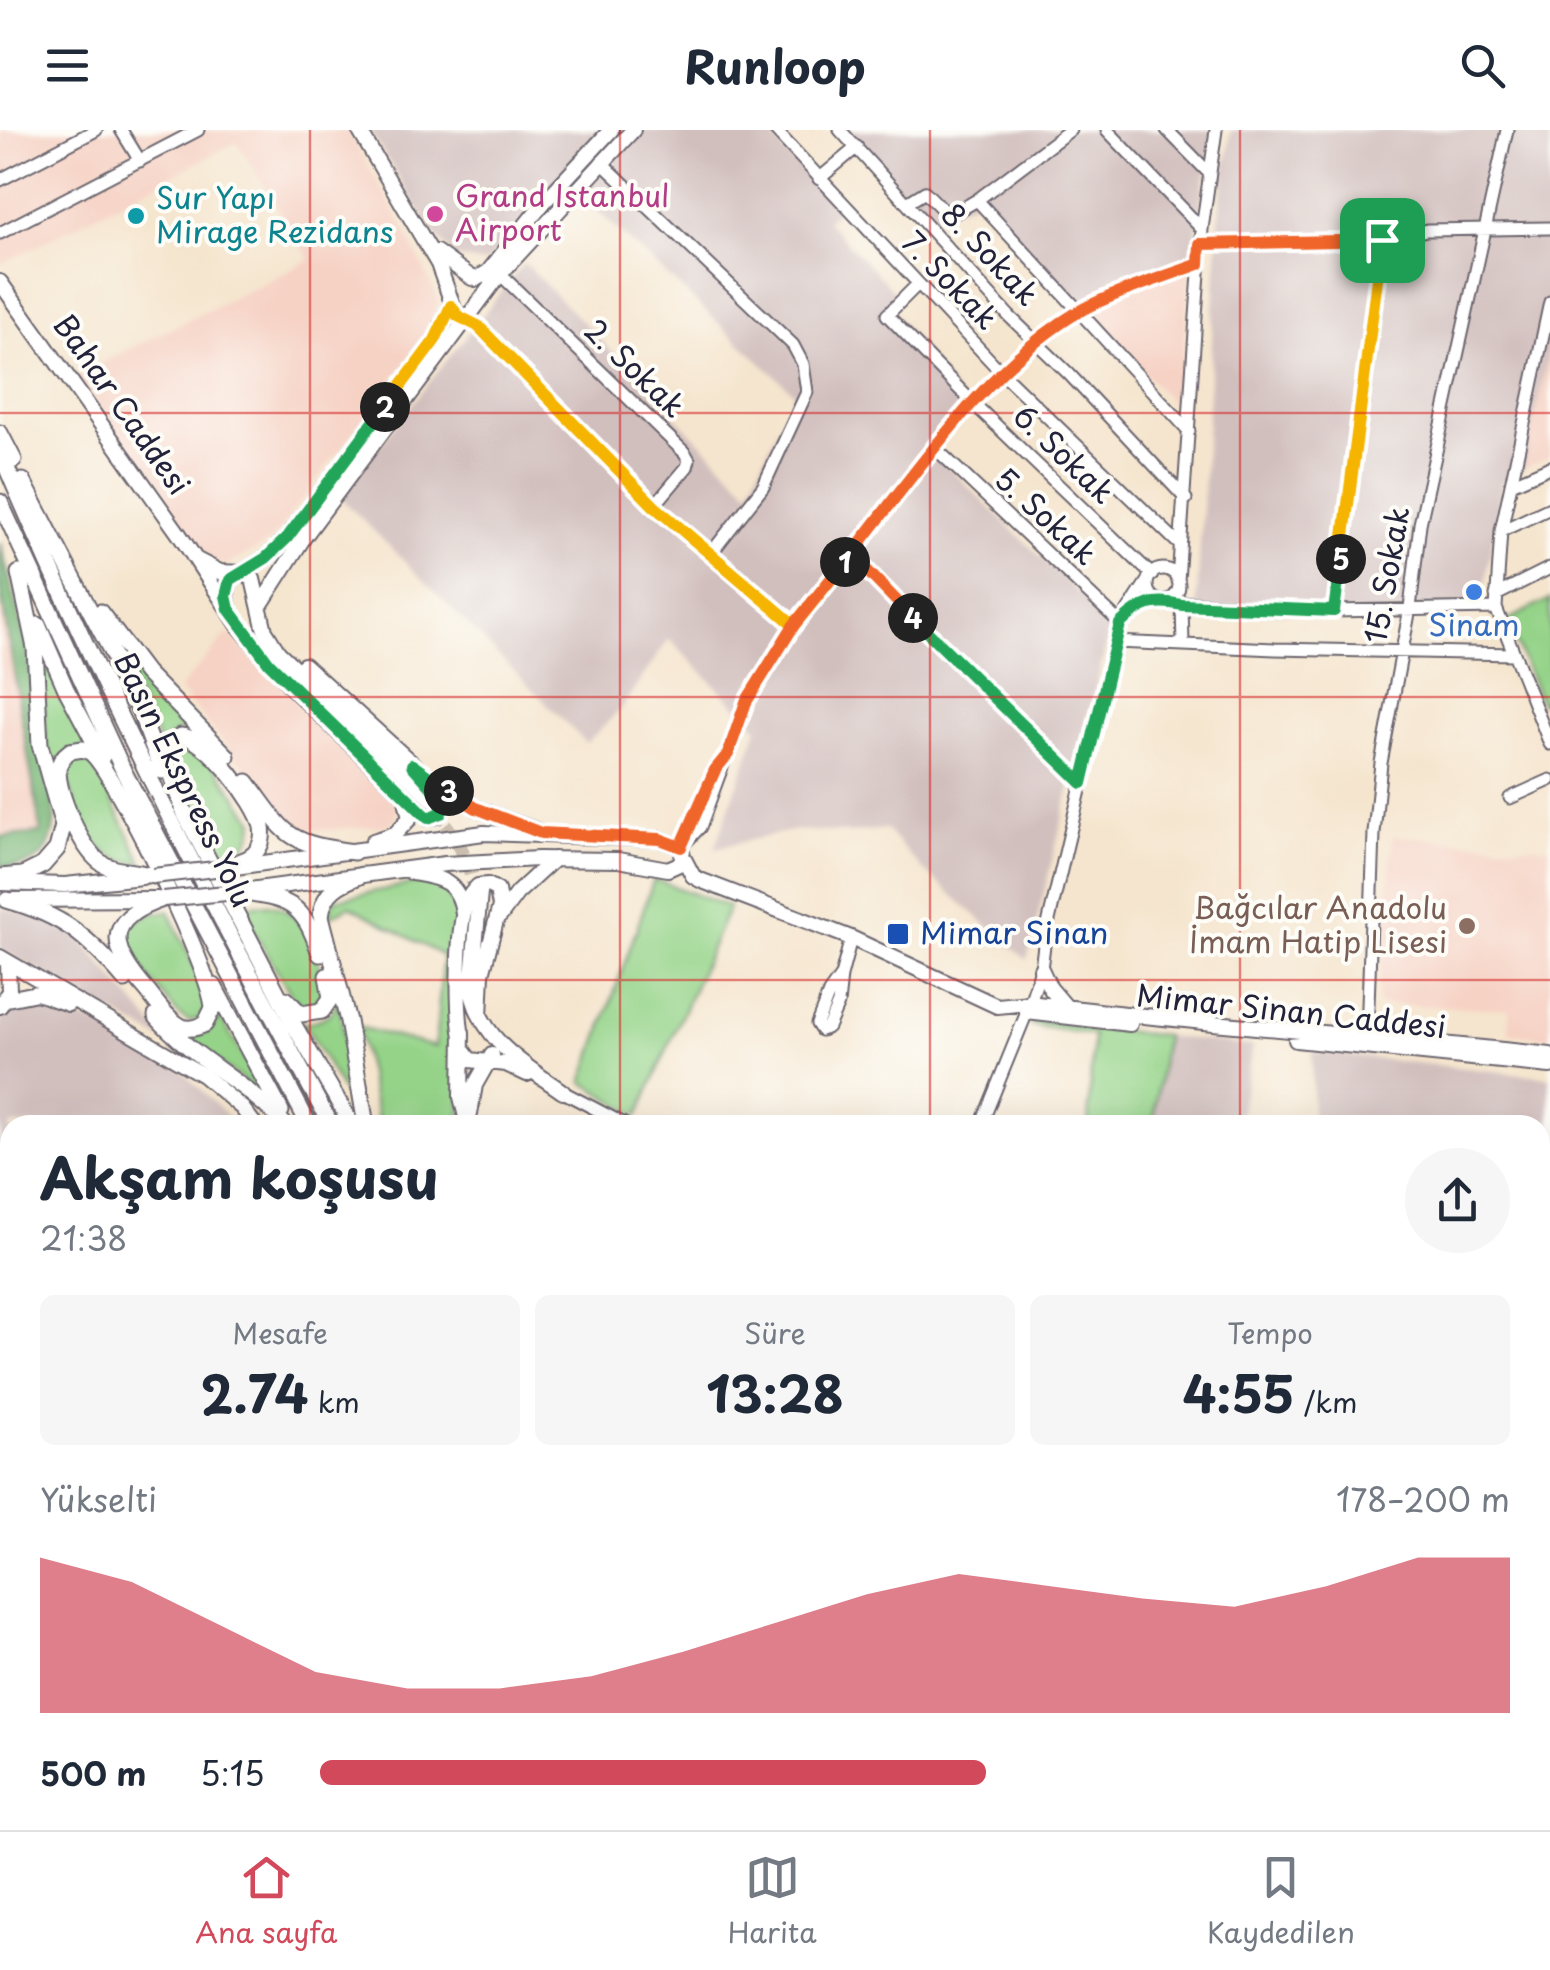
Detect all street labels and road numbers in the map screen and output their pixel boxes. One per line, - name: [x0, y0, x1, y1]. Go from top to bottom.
- street label: 8. Sokak: [931, 192, 1050, 315]
- street label: 7. Sokak: [892, 220, 1009, 339]
- street label: Bahar Caddesi: [44, 304, 202, 503]
- street label: 2. Sokak: [575, 307, 696, 427]
- street label: 6. Sokak: [1004, 393, 1126, 513]
- street label: 5. Sokak: [985, 456, 1108, 574]
- street label: 15. Sokak: [1351, 503, 1420, 646]
- street label: Basın Ekspress Yolu: [104, 644, 267, 914]
- street label: Mimar Sinan Caddesi: [1134, 971, 1448, 1048]

